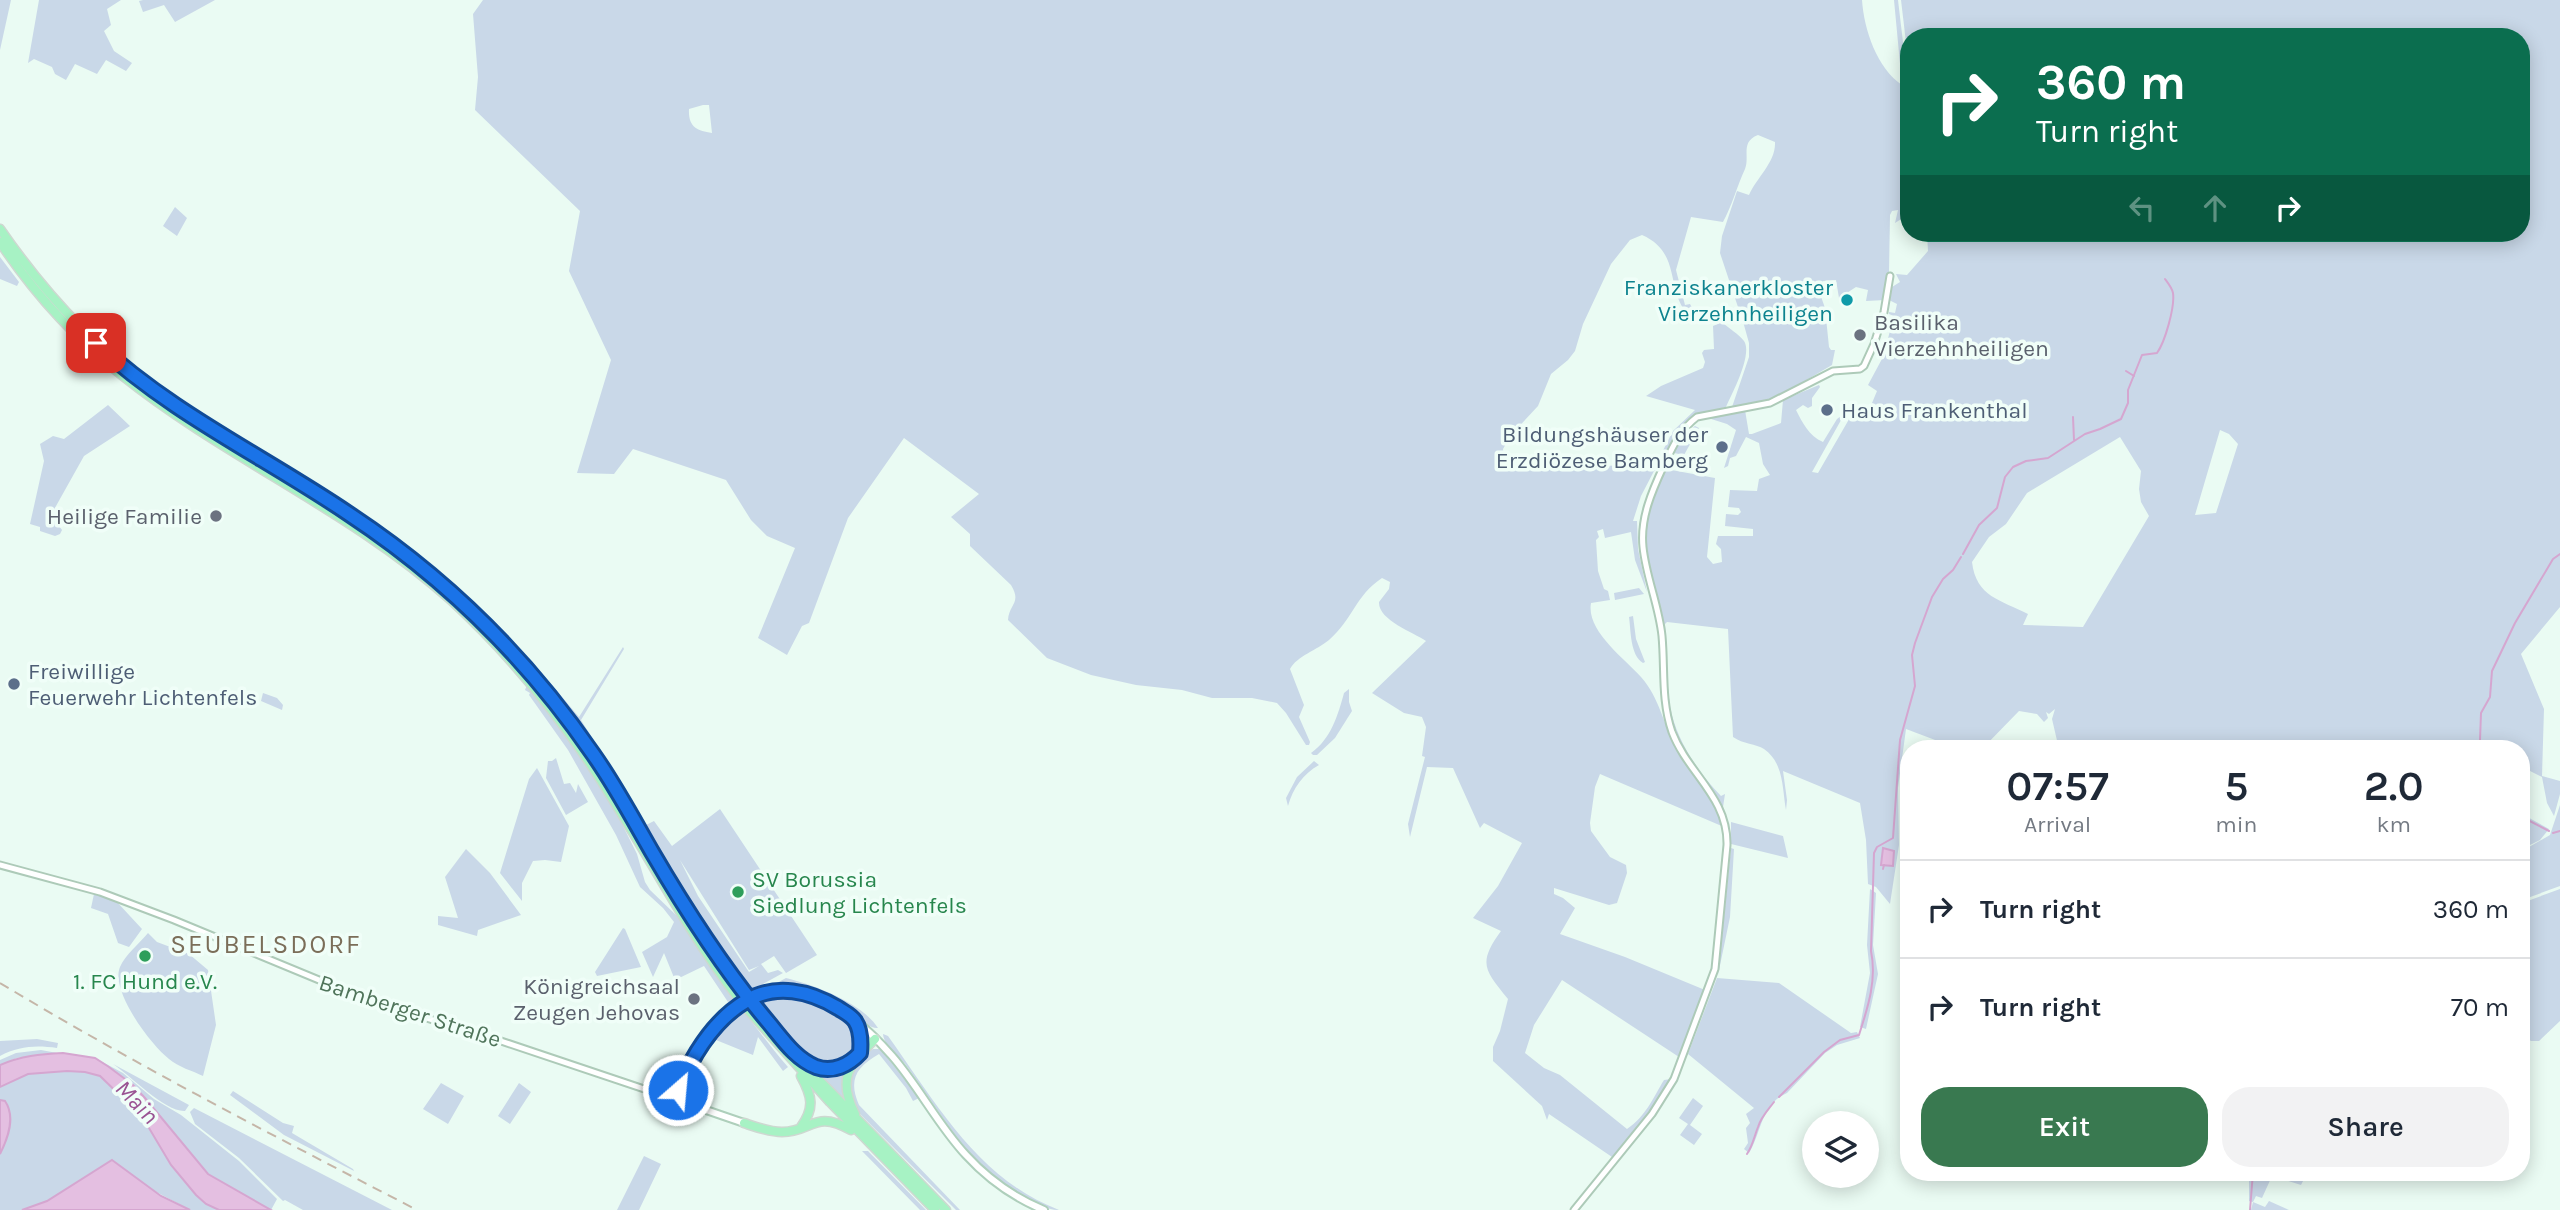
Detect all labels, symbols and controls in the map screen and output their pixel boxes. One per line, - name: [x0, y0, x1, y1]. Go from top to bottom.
- text: 360 m: [2036, 54, 2186, 111]
- icon: right: [1921, 56, 2012, 147]
- text: Turn right: [2036, 113, 2178, 150]
- icon: left: [2123, 189, 2161, 227]
- icon: ahead: [2196, 189, 2234, 227]
- icon: right: [2269, 189, 2307, 227]
- place label: Franziskanerkloster Vierzehnheiligen: [1624, 274, 1834, 327]
- marker: Franziskanerkloster Vierzehnheiligen: [1839, 292, 1855, 308]
- place label: Basilika Vierzehnheiligen: [1874, 309, 2049, 362]
- pin: [66, 313, 126, 373]
- icon: arrive: [77, 324, 115, 362]
- marker: Basilika Vierzehnheiligen: [1852, 327, 1868, 343]
- place label: Haus Frankenthal: [1841, 397, 2028, 424]
- marker: Haus Frankenthal: [1819, 402, 1835, 418]
- place label: Bildungshäuser der Erzdiözese Bamberg: [1496, 421, 1709, 474]
- marker: Bildungshäuser der Erzdiözese Bamberg: [1714, 439, 1730, 455]
- place label: Heilige Familie: [47, 503, 202, 530]
- marker: Heilige Familie: [208, 508, 224, 524]
- place label: Freiwillige Feuerwehr Lichtenfels: [28, 658, 257, 711]
- marker: Freiwillige Feuerwehr Lichtenfels: [6, 676, 22, 692]
- text: 07:57: [2006, 761, 2109, 811]
- text: 5: [2224, 761, 2248, 811]
- text: 2.0: [2364, 761, 2424, 811]
- text: Arrival: [2024, 811, 2091, 838]
- text: min: [2215, 811, 2257, 838]
- text: km: [2376, 811, 2411, 838]
- place label: SV Borussia Siedlung Lichtenfels: [752, 866, 967, 919]
- marker: SV Borussia Siedlung Lichtenfels: [730, 884, 746, 900]
- icon: right: [1921, 890, 1959, 928]
- text: Turn right: [1980, 894, 2101, 925]
- text: 360 m: [2433, 894, 2509, 925]
- district label: SEUBELSDORF: [170, 929, 362, 960]
- marker: 1. FC Hund e.V.: [137, 948, 153, 964]
- place label: 1. FC Hund e.V.: [73, 968, 217, 995]
- street label: Bamberger Straße: [316, 969, 504, 1053]
- place label: Königreichsaal Zeugen Jehovas: [513, 973, 680, 1026]
- icon: right: [1921, 988, 1959, 1026]
- marker: Königreichsaal Zeugen Jehovas: [686, 991, 702, 1007]
- text: Turn right: [1980, 992, 2101, 1023]
- text: 70 m: [2451, 992, 2509, 1023]
- position arrow: [641, 1053, 715, 1127]
- water label: Main: [110, 1074, 164, 1130]
- button: Exit: [1921, 1087, 2208, 1167]
- button: Share: [2222, 1087, 2509, 1167]
- map controls: [1802, 1111, 1879, 1188]
- button: layers: [1802, 1111, 1879, 1188]

